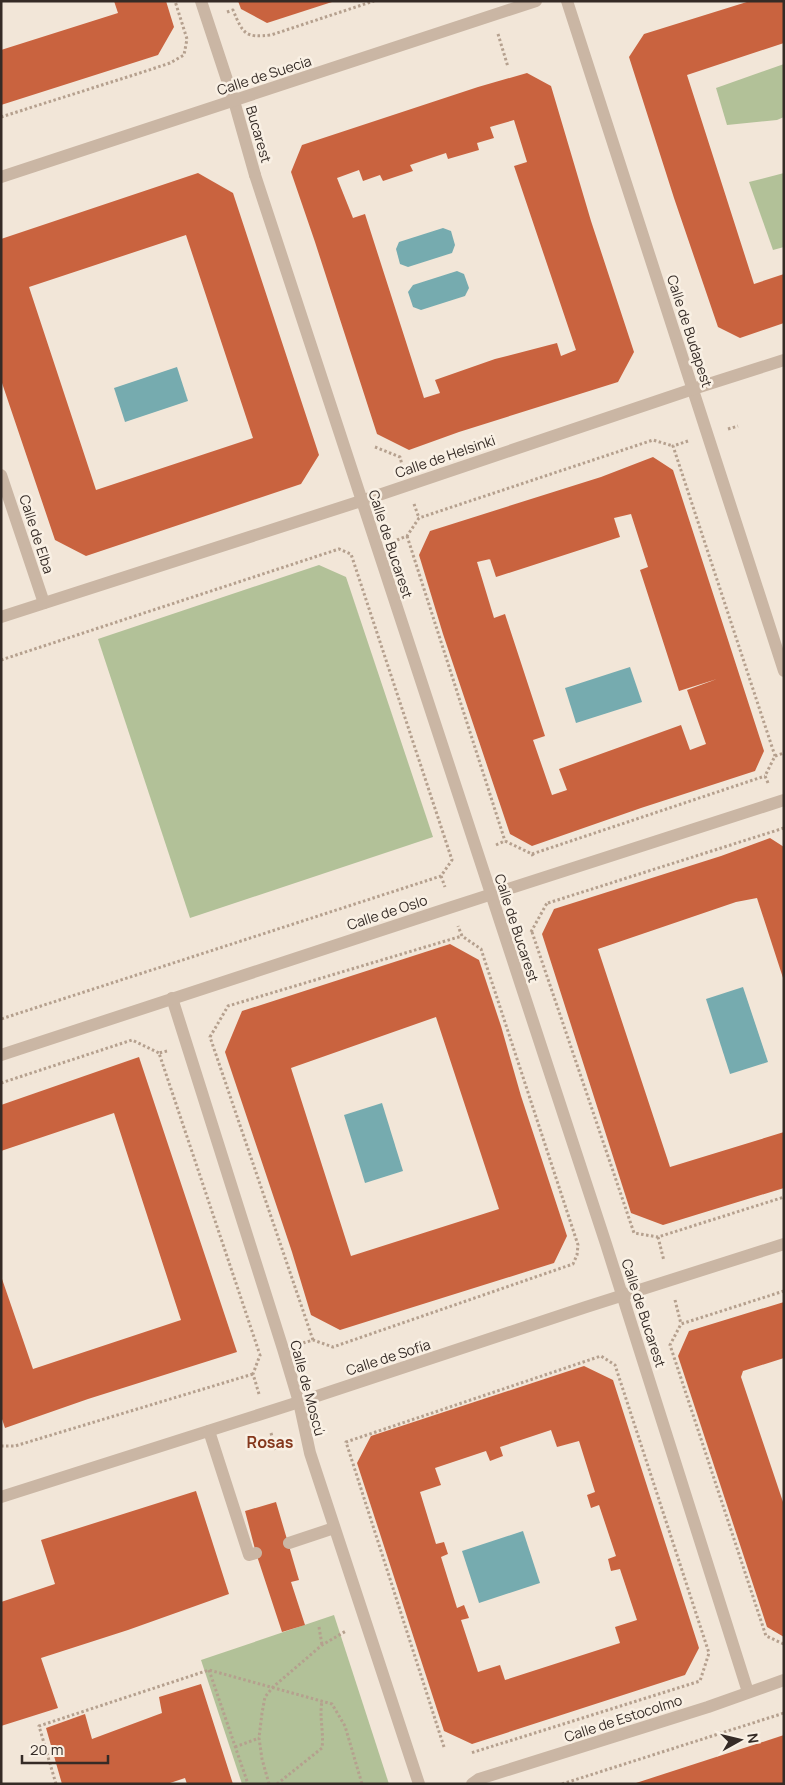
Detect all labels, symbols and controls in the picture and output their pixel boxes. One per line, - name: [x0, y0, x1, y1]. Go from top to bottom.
- street label: Calle de Suecia: [214, 51, 314, 99]
- street label: Bucarest: [242, 103, 276, 165]
- street label: Calle de Budapest: [663, 272, 717, 390]
- street label: Calle de Helsinki: [392, 430, 498, 482]
- street label: Calle de Bucarest: [365, 487, 418, 601]
- street label: Calle de Elba: [15, 492, 59, 576]
- street label: Calle de Bucarest: [491, 871, 544, 985]
- street label: Calle de Oslo: [344, 890, 430, 934]
- street label: Calle de Bucarest: [618, 1256, 671, 1370]
- street label: Calle de Sofía: [343, 1334, 433, 1380]
- street label: Calle de Moscú: [286, 1338, 330, 1438]
- district label: Rosas: [247, 1431, 294, 1453]
- street label: Calle de Estocolmo: [562, 1690, 684, 1746]
- north arrow: [715, 1715, 765, 1765]
- scale bar: [22, 1732, 109, 1764]
- text: N: [743, 1732, 763, 1744]
- text: 20 m: [30, 1739, 63, 1760]

